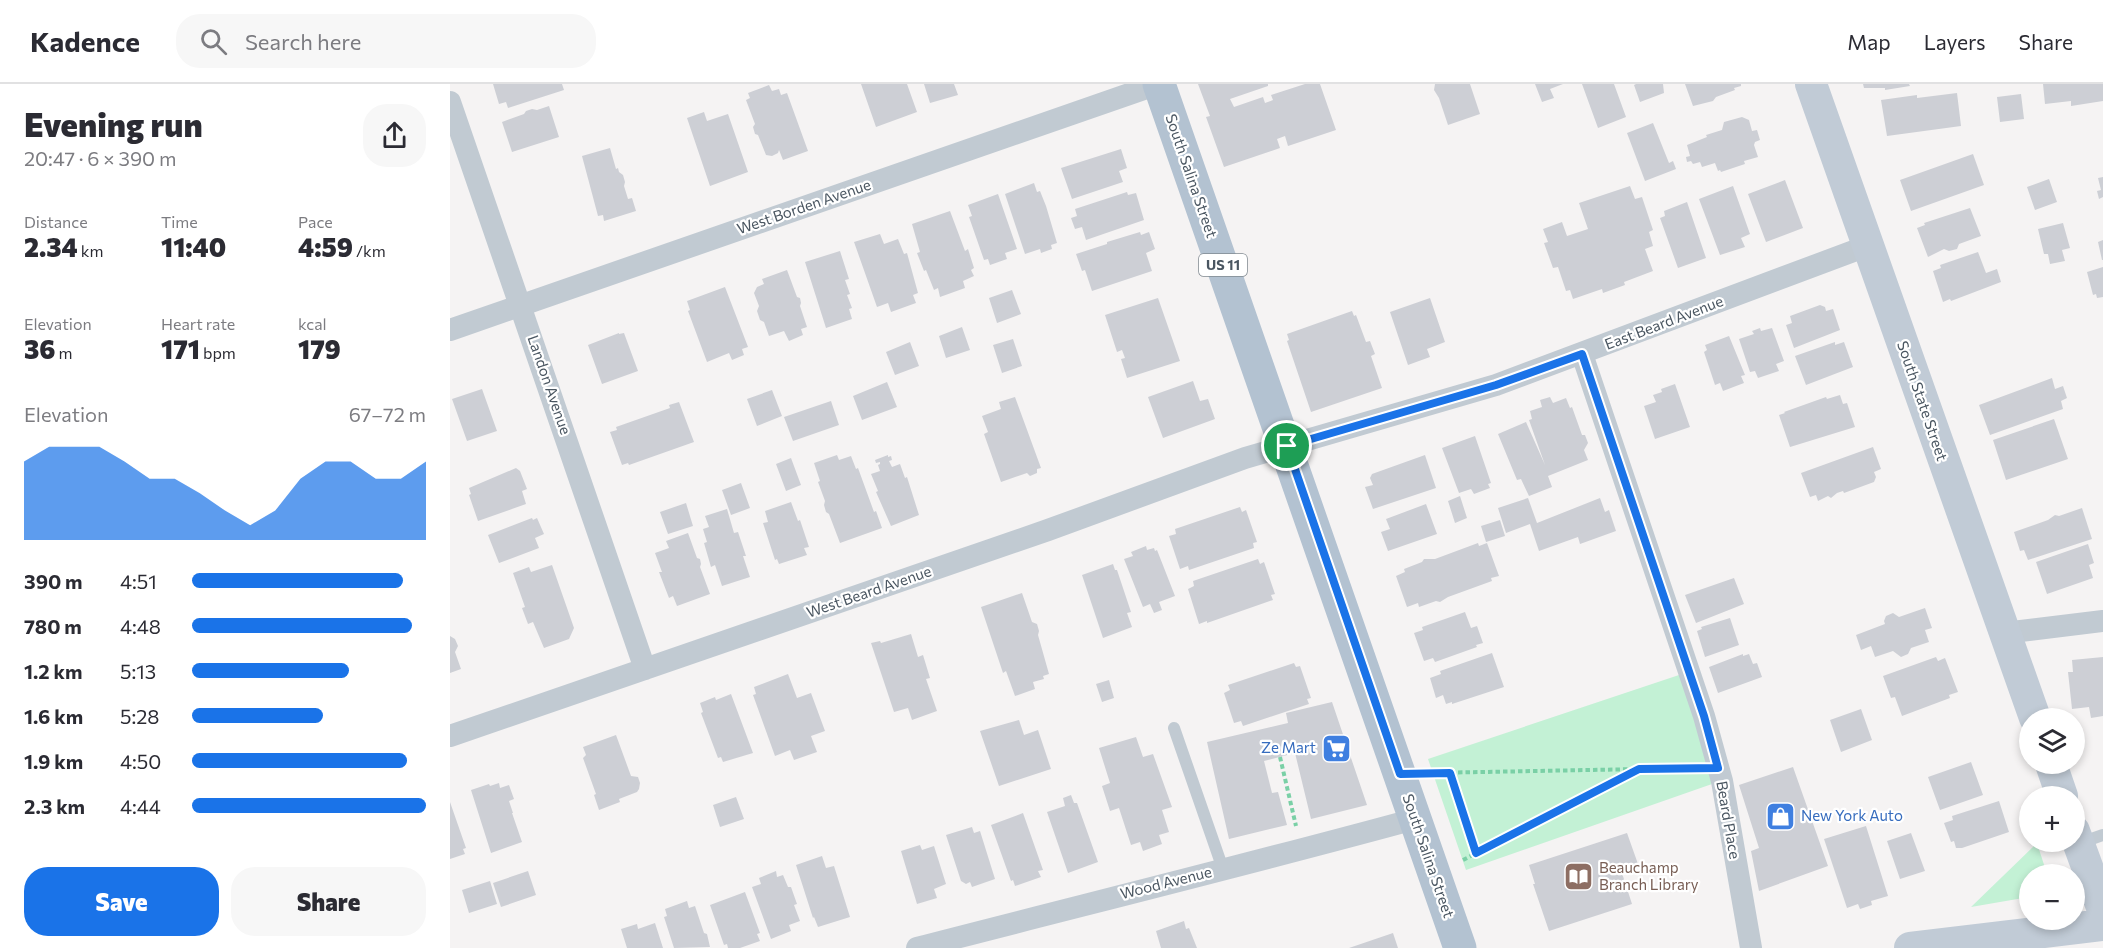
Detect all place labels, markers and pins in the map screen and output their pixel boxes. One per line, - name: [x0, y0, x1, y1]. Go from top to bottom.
- pin: [1261, 420, 1312, 471]
- supermarket icon: Ze Mart: [1321, 732, 1353, 764]
- place label: Ze Mart: [1261, 738, 1316, 756]
- shop icon: New York Auto: [1764, 800, 1796, 832]
- place label: New York Auto: [1801, 806, 1903, 824]
- place label: Beauchamp Branch Library: [1599, 858, 1699, 893]
- library icon: Beauchamp Branch Library: [1562, 861, 1594, 893]

